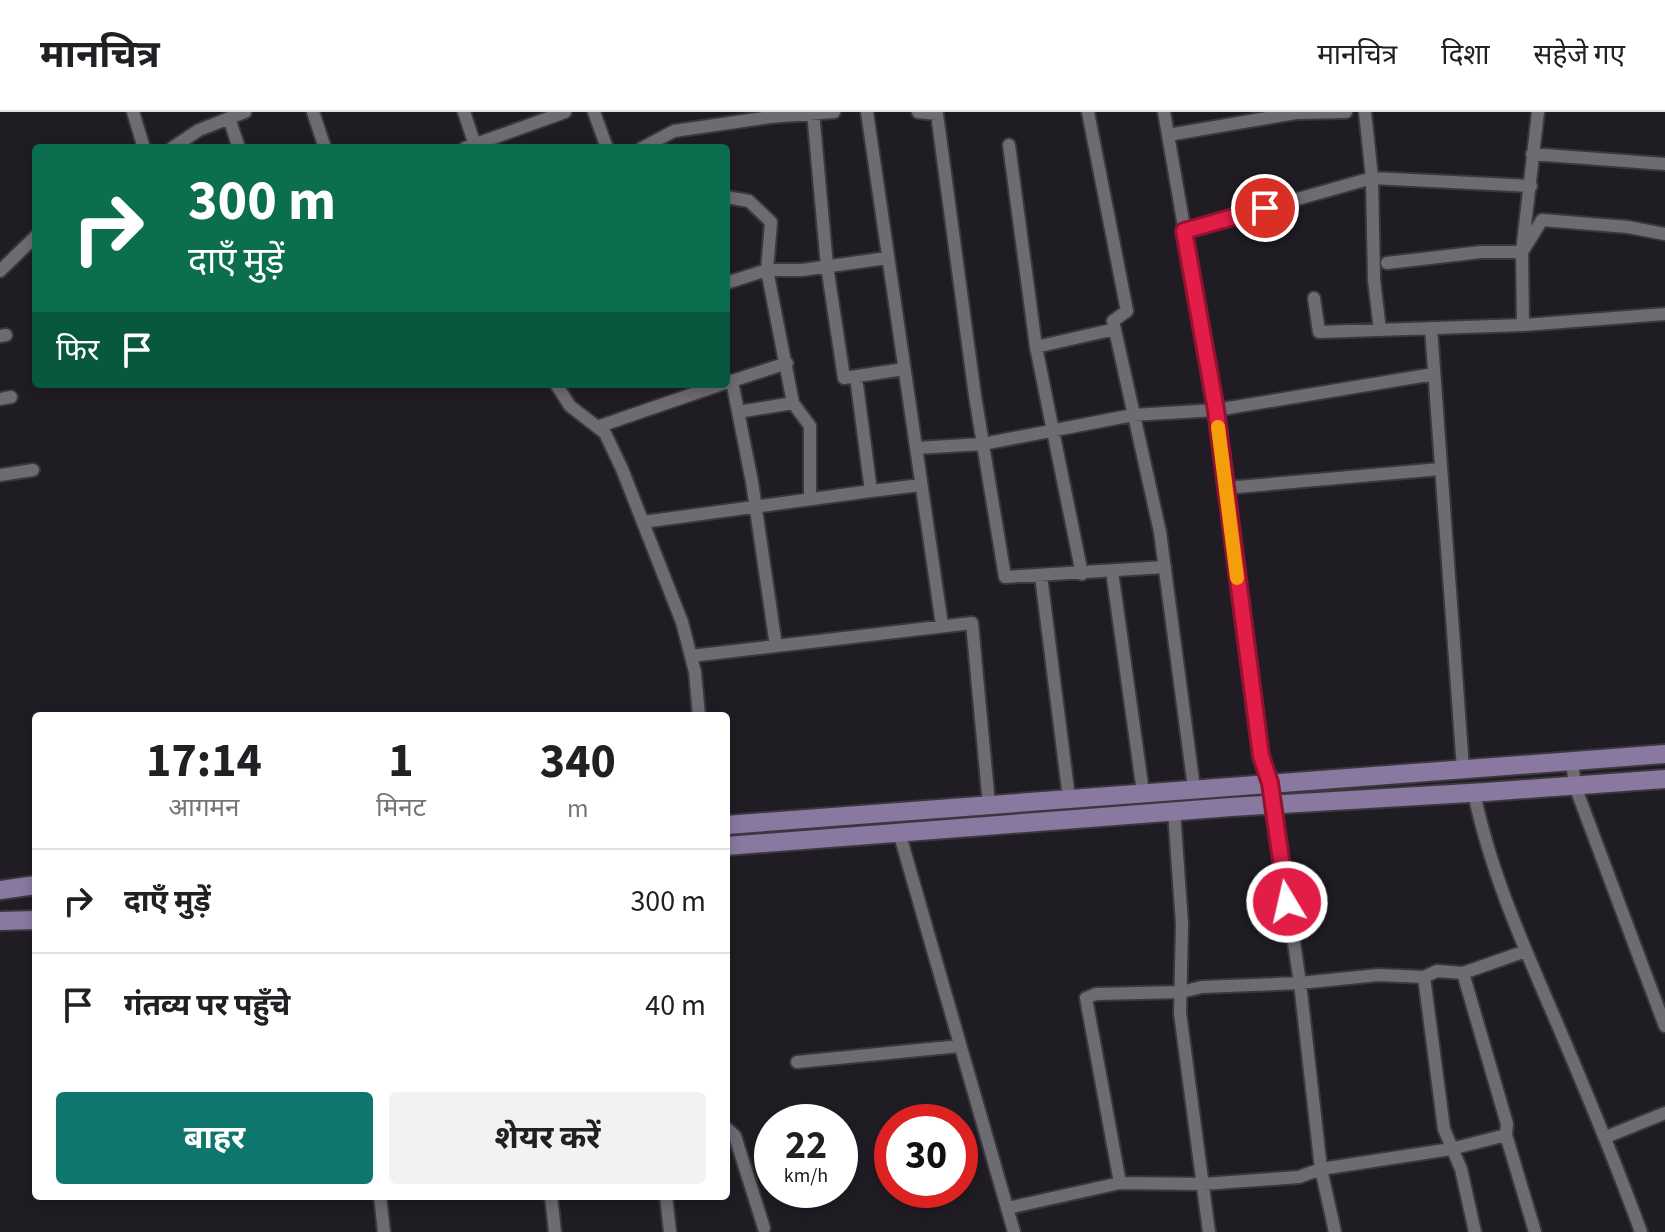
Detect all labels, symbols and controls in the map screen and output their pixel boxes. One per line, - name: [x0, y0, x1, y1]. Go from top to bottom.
- text: मानचित्र: [40, 28, 160, 82]
- text: मानचित्र: [1317, 35, 1397, 75]
- text: दिशा: [1441, 35, 1490, 75]
- text: सहेजे गए: [1534, 35, 1625, 75]
- text: 300 m: [188, 162, 336, 241]
- pin: [1231, 174, 1299, 242]
- icon: right: [56, 176, 160, 280]
- icon: arrive: [1243, 186, 1287, 230]
- text: दाएँ मुड़ें: [188, 236, 284, 287]
- icon: arrive: [115, 328, 159, 372]
- text: फिर: [56, 329, 99, 372]
- text: 17:14: [146, 727, 262, 795]
- text: 1: [388, 727, 414, 795]
- text: 340: [540, 728, 616, 796]
- text: आगमन: [168, 789, 240, 826]
- text: मिनट: [376, 789, 426, 826]
- text: m: [567, 790, 589, 827]
- position arrow: [1245, 860, 1329, 944]
- icon: right: [56, 879, 100, 923]
- text: दाएँ मुड़ें: [124, 880, 211, 923]
- text: 300 m: [630, 880, 706, 923]
- icon: arrive: [56, 983, 100, 1027]
- text: गंतव्य पर पहुँचे: [124, 984, 290, 1027]
- text: 40 m: [645, 984, 706, 1027]
- button: बाहर: [56, 1092, 373, 1184]
- button: शेयर करें: [389, 1092, 706, 1184]
- speed limit sign: 30: [874, 1104, 978, 1208]
- text: 22: [785, 1117, 827, 1174]
- text: km/h: [784, 1162, 828, 1190]

